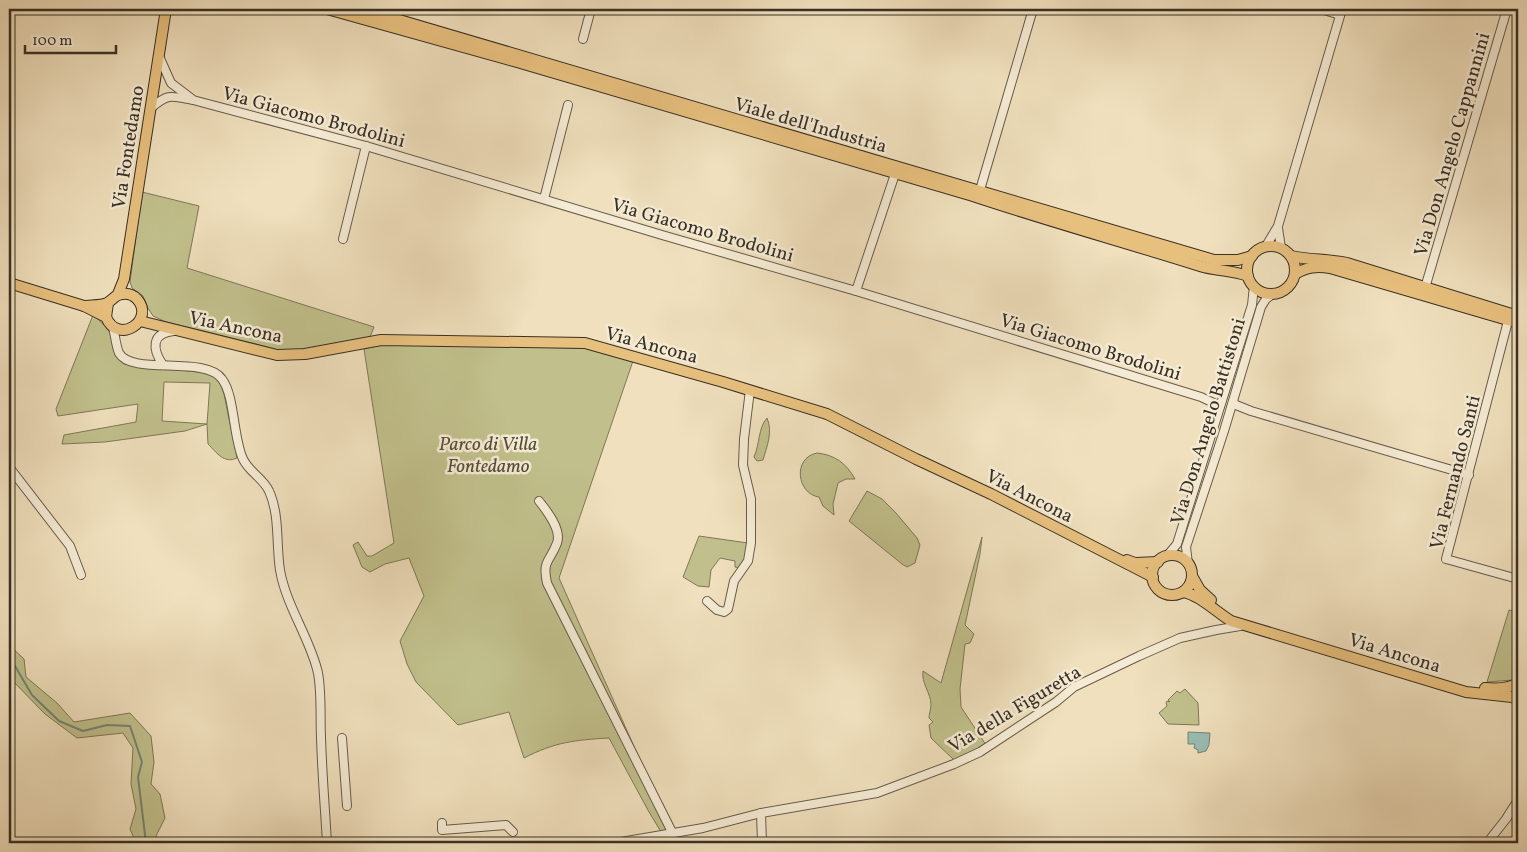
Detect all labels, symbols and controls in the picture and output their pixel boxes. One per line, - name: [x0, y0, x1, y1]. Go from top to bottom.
- scale bar: [25, 22, 116, 54]
- street label: Via Don Angelo Cappannini: [1408, 29, 1497, 260]
- text: 100 m: [32, 31, 72, 52]
- street label: Via Giacomo Brodolini: [219, 81, 408, 155]
- street label: Via Fontedamo: [106, 84, 152, 211]
- street label: Viale dell'Industria: [731, 92, 890, 160]
- street label: Via Giacomo Brodolini: [608, 192, 797, 269]
- street label: Via Ancona: [186, 305, 285, 351]
- street label: Via Giacomo Brodolini: [996, 308, 1185, 388]
- street label: Via Don Angelo Battistoni: [1165, 315, 1253, 528]
- street label: Via Ancona: [602, 321, 701, 371]
- street label: Via Fernando Santi: [1424, 392, 1488, 552]
- park label: Parco di Villa Fontedamo: [439, 432, 537, 480]
- street label: Via Ancona: [981, 464, 1077, 530]
- street label: Via Ancona: [1345, 628, 1444, 680]
- street label: Via della Figuretta: [944, 660, 1087, 760]

